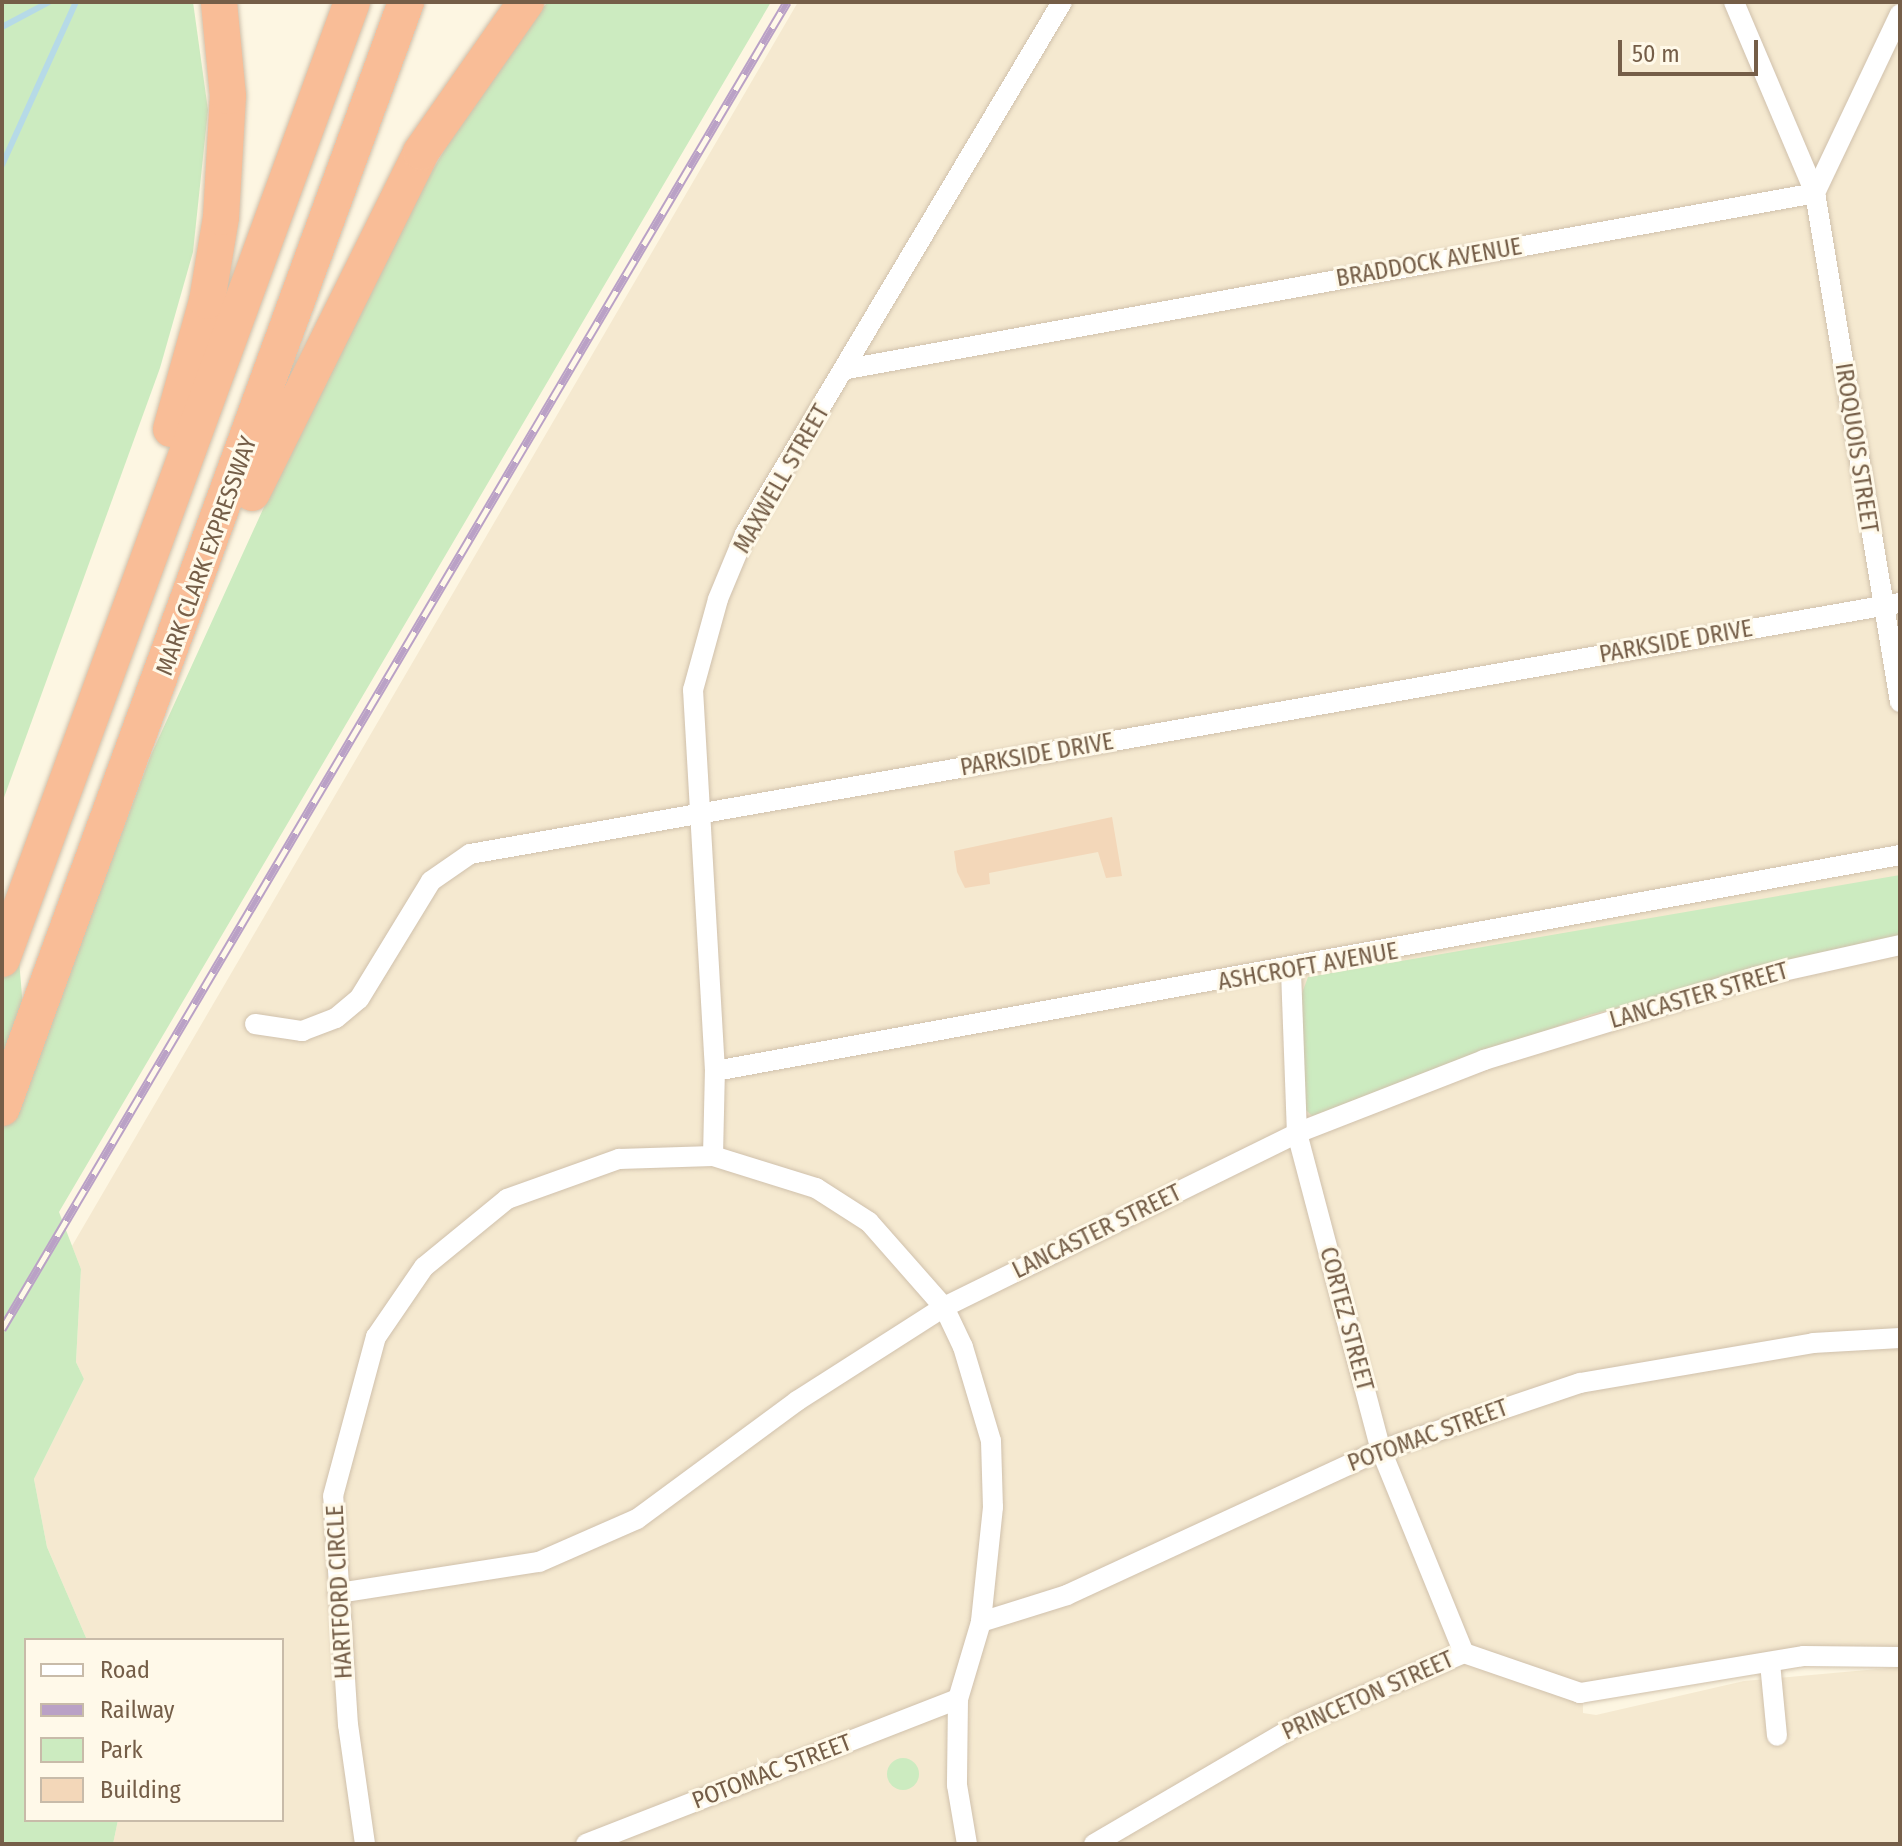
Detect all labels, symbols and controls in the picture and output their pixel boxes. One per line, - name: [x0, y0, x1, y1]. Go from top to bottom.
- scale bar: [1622, 24, 1762, 74]
- text: 50 m: [1632, 40, 1680, 68]
- street label: BRADDOCK AVENUE: [1334, 232, 1524, 294]
- street label: IROQUOIS STREET: [1828, 361, 1884, 535]
- street label: MAXWELL STREET: [728, 400, 836, 558]
- street label: MARK CLARK EXPRESSWAY: [150, 433, 264, 679]
- street label: PARKSIDE DRIVE: [1597, 614, 1755, 670]
- street label: PARKSIDE DRIVE: [958, 727, 1116, 783]
- street label: ASHCROFT AVENUE: [1216, 937, 1400, 997]
- street label: LANCASTER STREET: [1606, 957, 1792, 1035]
- street label: LANCASTER STREET: [1008, 1179, 1186, 1285]
- street label: CORTEZ STREET: [1313, 1244, 1379, 1394]
- street label: POTOMAC STREET: [1344, 1394, 1512, 1478]
- street label: HARTFORD CIRCLE: [321, 1504, 359, 1680]
- legend: [24, 1638, 284, 1822]
- street label: PRINCETON STREET: [1278, 1645, 1458, 1747]
- text: Road: [100, 1656, 150, 1684]
- text: Railway: [100, 1696, 175, 1724]
- street label: POTOMAC STREET: [688, 1728, 856, 1816]
- text: Park: [100, 1736, 143, 1764]
- text: Building: [100, 1776, 181, 1804]

